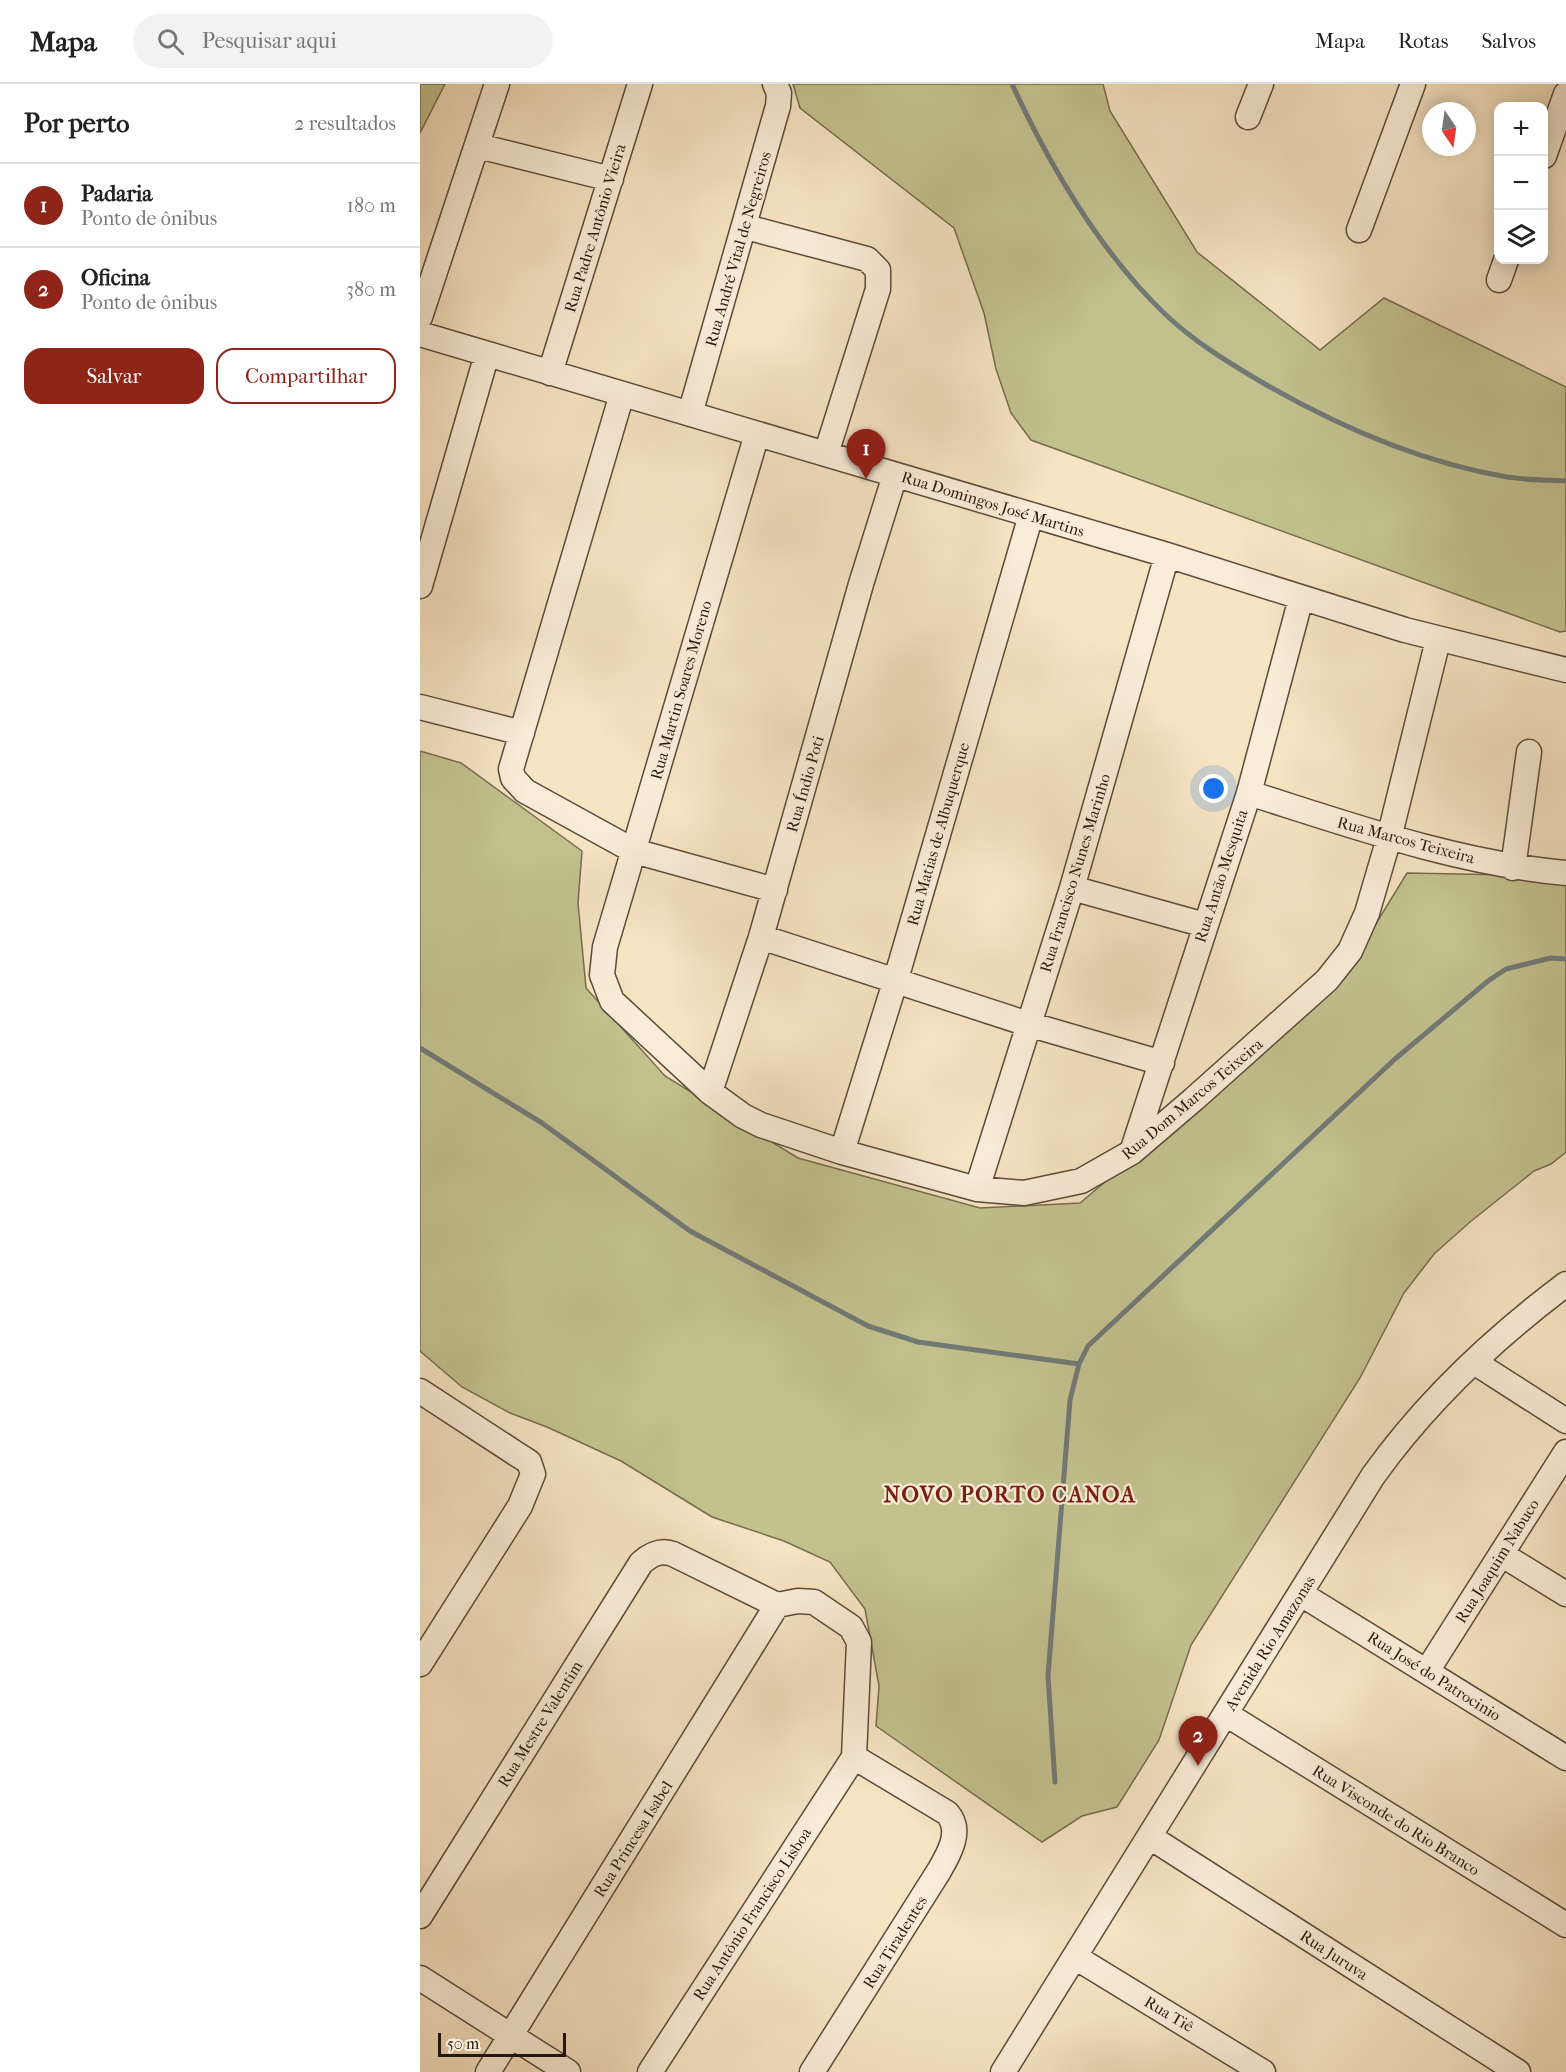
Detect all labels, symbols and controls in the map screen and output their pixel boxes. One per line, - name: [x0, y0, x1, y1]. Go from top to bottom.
- search box: [133, 14, 553, 68]
- text: Mapa: [30, 25, 97, 58]
- icon: search: [154, 25, 187, 58]
- text: Pesquisar aqui: [202, 28, 337, 54]
- text: Mapa: [1315, 29, 1365, 53]
- text: Rotas: [1398, 29, 1448, 53]
- text: Salvos: [1481, 29, 1536, 53]
- north arrow: [1422, 102, 1476, 156]
- map controls: [1494, 102, 1548, 264]
- button: +: [1494, 102, 1548, 156]
- text: Por perto: [24, 108, 129, 139]
- text: 2 resultados: [294, 112, 396, 135]
- street label: Rua Padre Antônio Vieira: [560, 141, 630, 315]
- street label: Rua André Vital de Negreiros: [701, 149, 775, 349]
- button: −: [1494, 156, 1548, 210]
- text: Padaria: [81, 181, 152, 207]
- text: 1: [40, 194, 47, 217]
- text: 180 m: [347, 194, 396, 217]
- text: Ponto de ônibus: [81, 207, 217, 230]
- button: layers: [1494, 210, 1548, 264]
- text: Oficina: [81, 265, 150, 291]
- text: 2: [38, 278, 49, 301]
- text: 380 m: [346, 278, 396, 301]
- text: Ponto de ônibus: [81, 291, 217, 314]
- button: Salvar: [24, 348, 204, 404]
- button: Compartilhar: [216, 348, 396, 404]
- pin: 1: [846, 430, 886, 479]
- street label: Rua Domingos José Martins: [899, 467, 1087, 541]
- street label: Rua Martin Soares Moreno: [646, 598, 716, 782]
- street label: Rua Índio Poti: [781, 733, 828, 834]
- street label: Rua Matias de Albuquerque: [903, 740, 973, 928]
- street label: Rua Francisco Nunes Marinho: [1036, 771, 1114, 975]
- your location: [1199, 774, 1228, 803]
- street label: Rua Antão Mesquita: [1191, 806, 1252, 945]
- street label: Rua Marcos Teixeira: [1335, 813, 1477, 868]
- street label: Rua Dom Marcos Teixeira: [1118, 1034, 1267, 1164]
- district label: NOVO PORTO CANOA: [884, 1482, 1136, 1508]
- street label: Rua Joaquim Nabuco: [1451, 1495, 1543, 1627]
- street label: Avenida Rio Amazonas: [1220, 1572, 1319, 1715]
- street label: Rua José do Patrocinio: [1364, 1627, 1504, 1725]
- street label: Rua Mestre Valentim: [493, 1657, 587, 1791]
- pin: 2: [1178, 1716, 1218, 1766]
- street label: Rua Visconde do Rio Branco: [1309, 1761, 1483, 1879]
- street label: Rua Princesa Isabel: [590, 1777, 677, 1901]
- street label: Rua Antônio Francisco Lisboa: [689, 1823, 815, 2004]
- street label: Rua Tiradentes: [859, 1892, 931, 1992]
- street label: Rua Juruva: [1296, 1926, 1372, 1984]
- street label: Rua Tiê: [1141, 1992, 1197, 2036]
- scale bar: [438, 2030, 566, 2058]
- text: 50 m: [447, 2034, 479, 2053]

